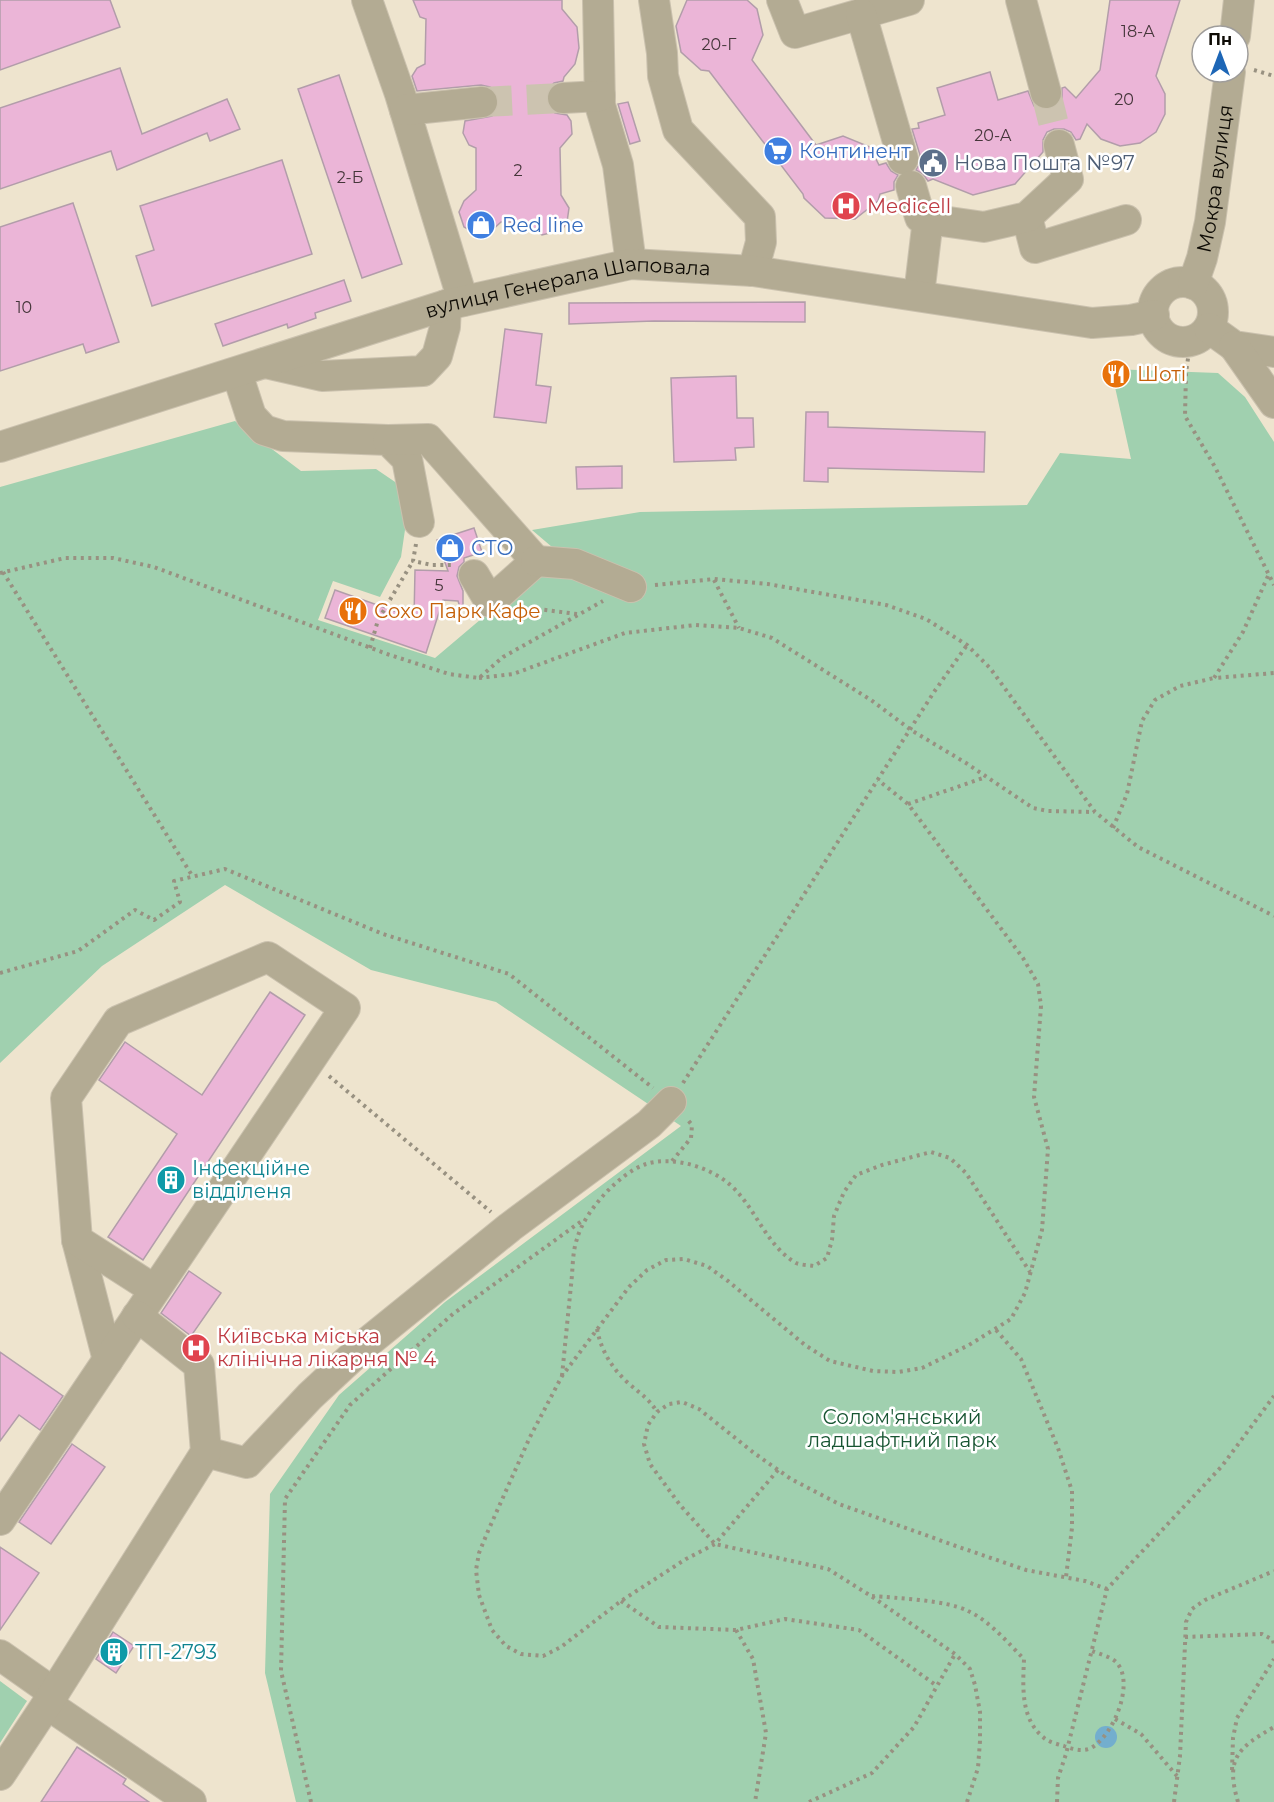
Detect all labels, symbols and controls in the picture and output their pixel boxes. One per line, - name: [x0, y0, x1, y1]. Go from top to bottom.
- house number: 18-А: [1121, 22, 1155, 41]
- north arrow: [1190, 24, 1250, 84]
- text: Пн: [1208, 30, 1232, 49]
- house number: 20-Г: [701, 35, 737, 54]
- house number: 20: [1114, 90, 1134, 109]
- street label: Мокра вулиця: [1192, 103, 1238, 255]
- house number: 20-А: [974, 126, 1012, 145]
- supermarket icon: Континент: [762, 135, 794, 167]
- place label: Континент: [799, 139, 911, 163]
- public building icon: Нова Пошта №97: [917, 147, 949, 179]
- place label: Нова Пошта №97: [954, 151, 1135, 175]
- house number: 2: [513, 161, 523, 180]
- house number: 2-Б: [337, 168, 363, 187]
- hospital icon: Medicell: [830, 190, 862, 222]
- place label: Medicell: [867, 194, 951, 218]
- shop icon: Red line: [465, 209, 497, 241]
- place label: Red line: [502, 213, 584, 237]
- street label: вулиця Генерала Шаповала: [422, 251, 711, 323]
- house number: 10: [16, 298, 32, 317]
- restaurant icon: Шоті: [1100, 358, 1132, 390]
- place label: Шоті: [1137, 362, 1186, 386]
- shop icon: СТО: [434, 532, 466, 564]
- place label: СТО: [471, 536, 514, 560]
- house number: 5: [434, 576, 444, 595]
- restaurant icon: Сохо Парк Кафе: [337, 595, 369, 627]
- place label: Сохо Парк Кафе: [374, 599, 541, 623]
- place label: Інфекційне відділеня: [192, 1156, 310, 1203]
- building icon: Інфекційне відділеня: [155, 1164, 187, 1196]
- place label: Київська міська клінічна лікарня № 4: [217, 1324, 436, 1371]
- hospital icon: Київська міська клінічна лікарня № 4: [180, 1332, 212, 1364]
- park label: Солом'янський ладшафтний парк: [807, 1405, 997, 1452]
- building icon: ТП-2793: [98, 1636, 130, 1668]
- place label: ТП-2793: [135, 1640, 217, 1664]

